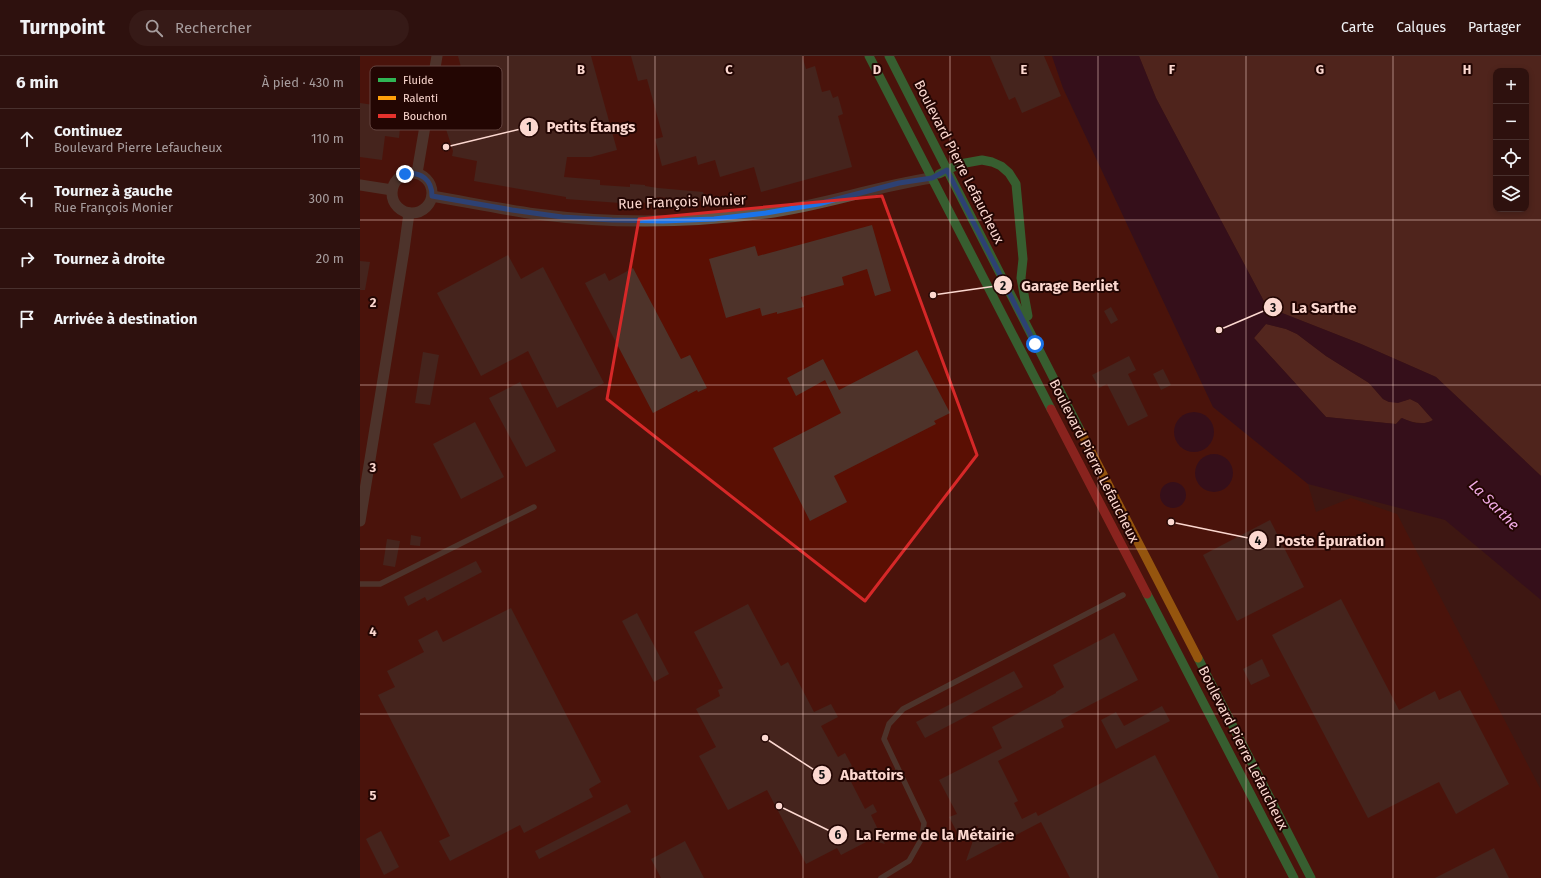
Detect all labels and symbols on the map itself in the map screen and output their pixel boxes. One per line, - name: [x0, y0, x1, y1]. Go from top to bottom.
- text: B: [577, 62, 585, 77]
- text: C: [725, 62, 733, 77]
- text: D: [873, 62, 882, 77]
- text: E: [1021, 62, 1028, 77]
- text: F: [1169, 62, 1176, 77]
- text: G: [1316, 62, 1324, 77]
- text: H: [1463, 62, 1471, 77]
- legend: [370, 66, 502, 130]
- text: Fluide: [403, 74, 434, 87]
- street label: Boulevard Pierre Lefaucheux: [910, 77, 1008, 247]
- text: Ralenti: [403, 92, 438, 105]
- text: Bouchon: [403, 110, 447, 123]
- callout: Petits Étangs: [519, 113, 644, 140]
- text: Petits Étangs: [547, 118, 635, 136]
- text: 1: [526, 120, 532, 134]
- route end: [396, 165, 414, 183]
- street label: Rue François Monier: [618, 191, 747, 213]
- callout: Garage Berliet: [993, 272, 1127, 299]
- text: Garage Berliet: [1021, 277, 1119, 295]
- text: 2: [1000, 279, 1006, 293]
- callout: La Sarthe: [1263, 294, 1364, 321]
- text: 2: [370, 295, 377, 310]
- text: La Sarthe: [1292, 299, 1356, 317]
- text: 3: [1269, 301, 1276, 315]
- route start: [1026, 335, 1044, 353]
- street label: Boulevard Pierre Lefaucheux: [1045, 376, 1143, 546]
- text: 3: [369, 460, 377, 475]
- water label: La Sarthe: [1465, 476, 1523, 534]
- callout: Poste Épuration: [1248, 527, 1392, 554]
- text: Poste Épuration: [1276, 532, 1384, 550]
- text: 4: [1255, 534, 1262, 548]
- text: 4: [369, 624, 377, 639]
- street label: Boulevard Pierre Lefaucheux: [1194, 663, 1292, 833]
- callout: Abattoirs: [812, 762, 912, 789]
- text: Abattoirs: [839, 766, 904, 784]
- text: 5: [819, 768, 826, 782]
- text: 5: [370, 788, 377, 803]
- callout: La Ferme de la Métairie: [828, 822, 1023, 849]
- text: La Ferme de la Métairie: [856, 826, 1014, 844]
- text: 6: [835, 828, 842, 842]

